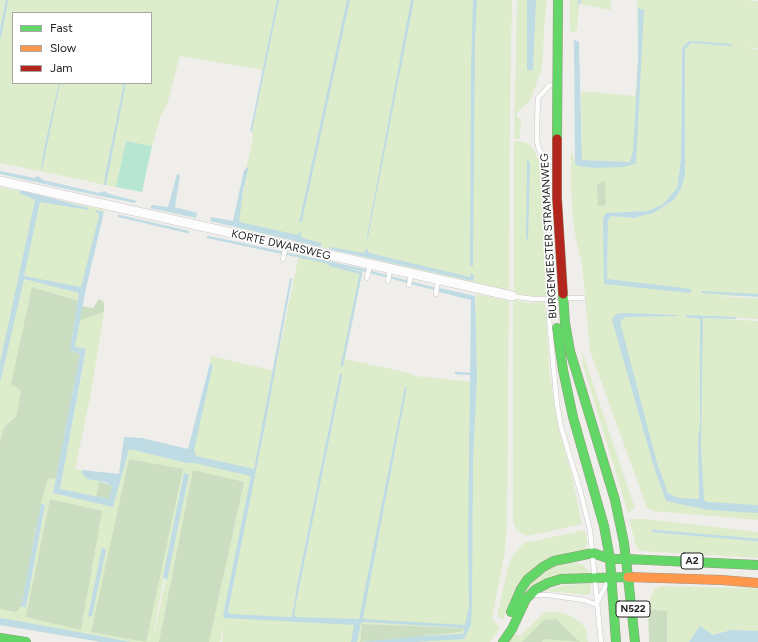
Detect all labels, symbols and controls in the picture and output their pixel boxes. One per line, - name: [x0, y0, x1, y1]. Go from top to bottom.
- legend: [12, 12, 152, 84]
- text: Fast: [50, 21, 73, 35]
- text: Slow: [50, 41, 76, 55]
- text: Jam: [50, 61, 73, 75]
- street label: BURGEMEESTER STRAMANWEG: [538, 153, 560, 319]
- street label: KORTE DWARSWEG: [230, 227, 332, 263]
- road number: A2: [681, 553, 703, 569]
- road number: N522: [616, 601, 650, 617]

